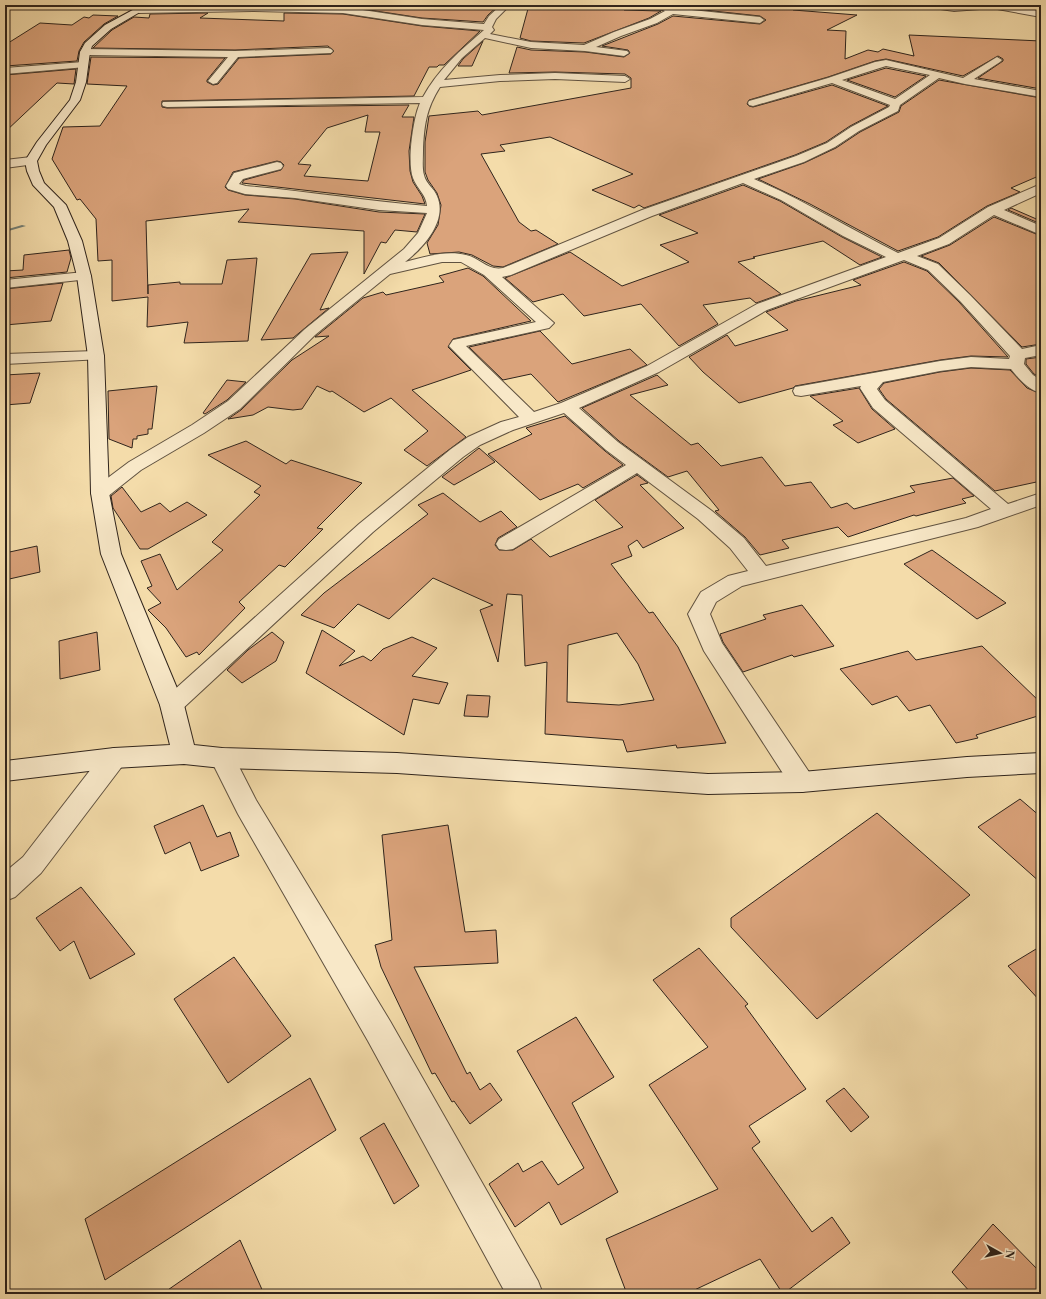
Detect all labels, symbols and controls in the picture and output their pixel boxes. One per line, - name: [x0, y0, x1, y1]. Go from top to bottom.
- north arrow: [980, 1233, 1020, 1273]
- text: N: [1001, 1249, 1016, 1260]

